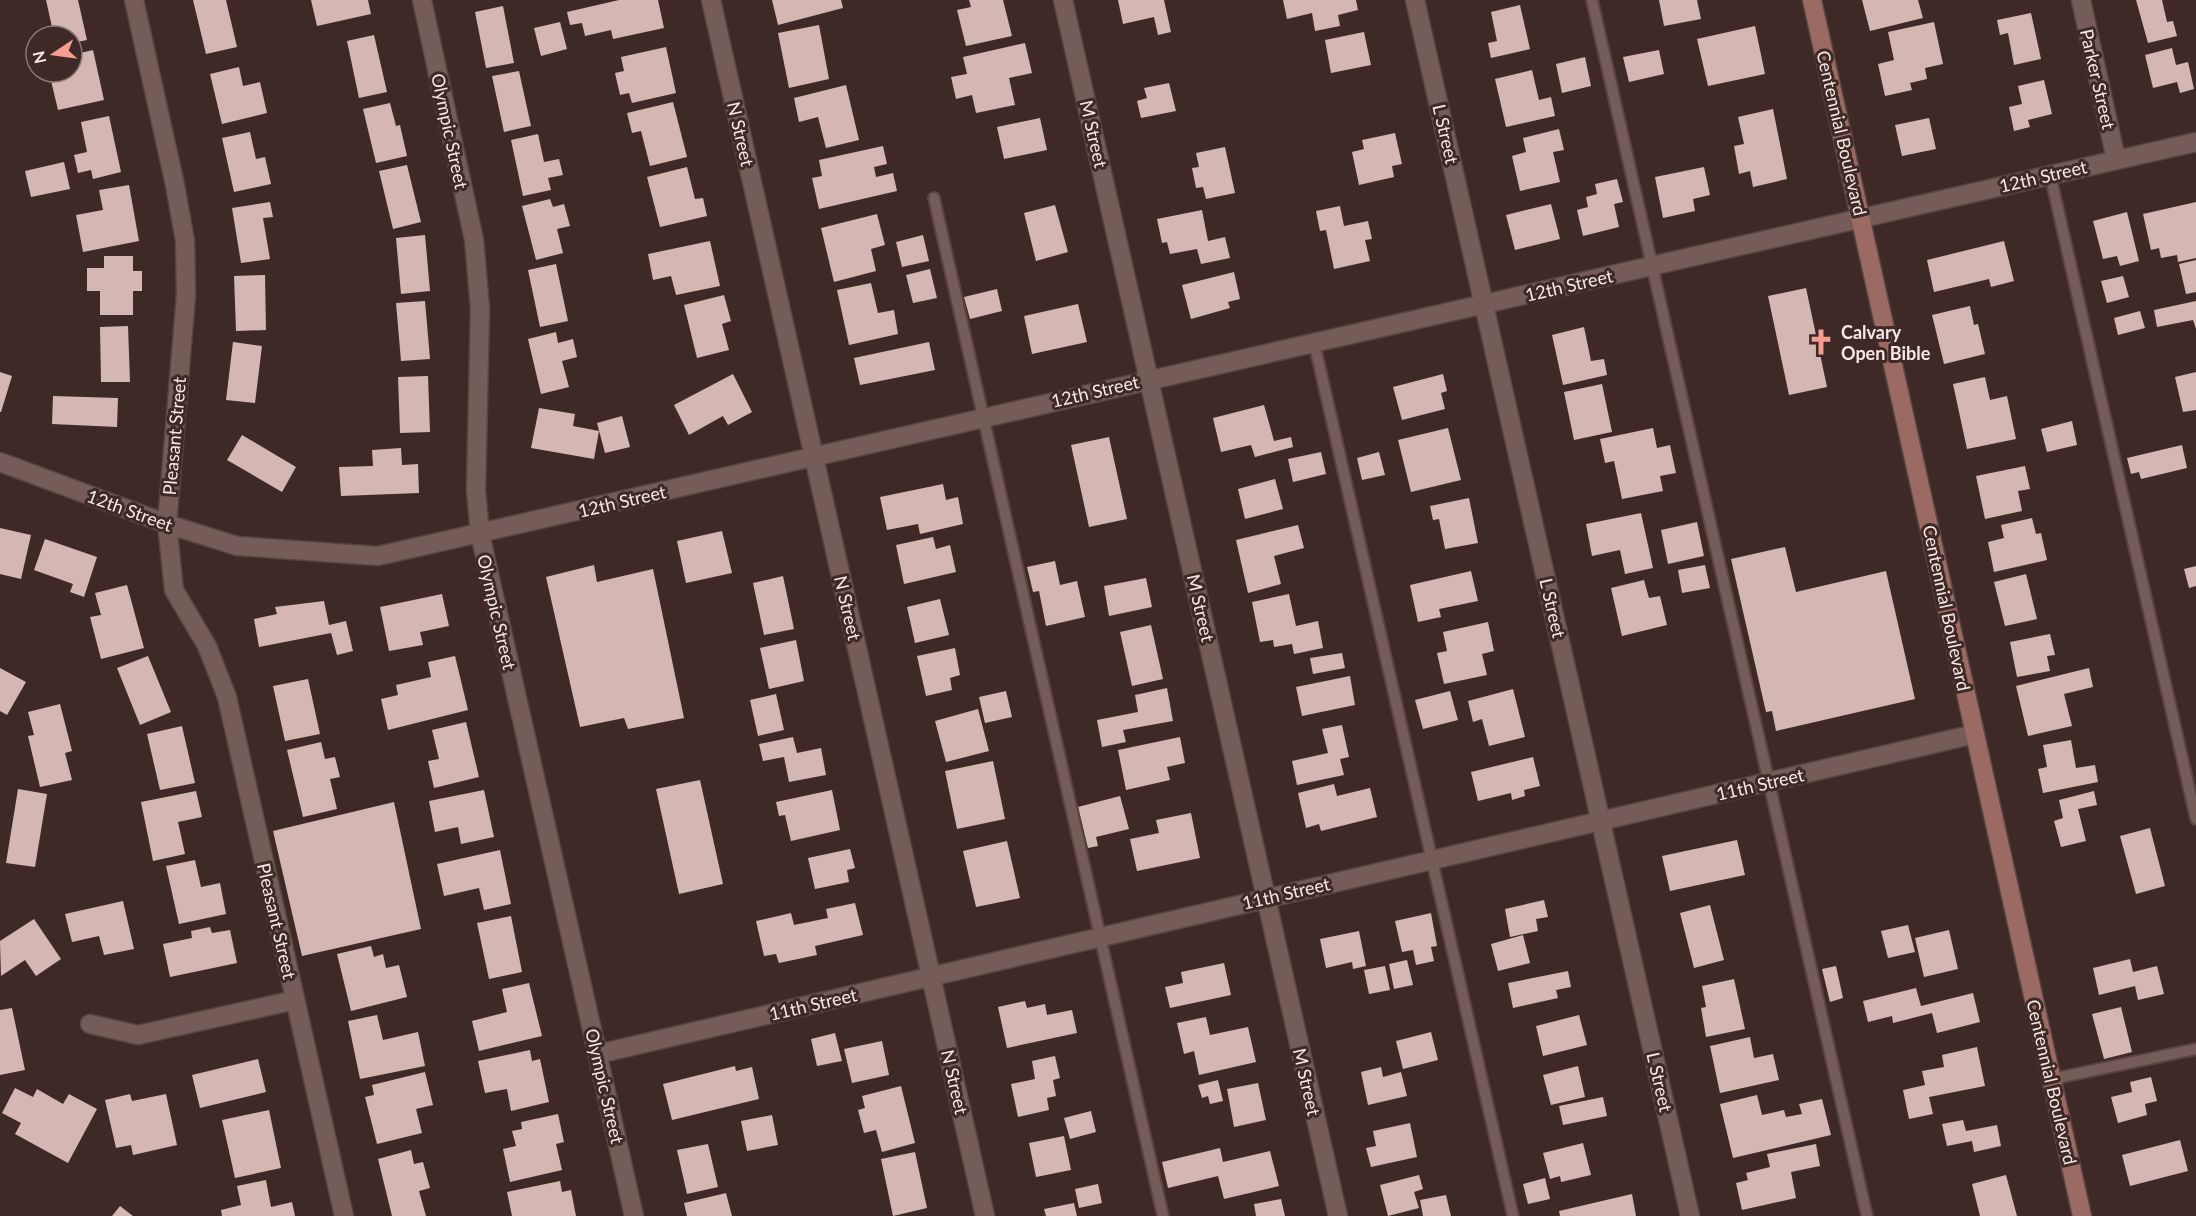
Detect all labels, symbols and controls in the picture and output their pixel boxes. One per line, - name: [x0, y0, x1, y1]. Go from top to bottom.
- north arrow: [24, 24, 84, 84]
- street label: Parker Street: [2076, 27, 2120, 132]
- street label: Centennial Boulevard: [1812, 48, 1872, 218]
- text: N: [28, 49, 50, 66]
- street label: Olympic Street: [427, 71, 473, 191]
- street label: M Street: [1076, 98, 1113, 170]
- street label: N Street: [723, 99, 759, 169]
- street label: L Street: [1428, 102, 1464, 167]
- street label: 12th Street: [1997, 155, 2090, 197]
- street label: 12th Street: [1523, 264, 1616, 306]
- place label: Calvary Open Bible: [1841, 321, 1931, 364]
- church icon: Calvary Open Bible: [1806, 327, 1836, 357]
- street label: 12th Street: [1049, 370, 1142, 412]
- street label: Pleasant Street: [158, 375, 190, 496]
- street label: 12th Street: [576, 480, 669, 522]
- street label: 12th Street: [84, 484, 176, 536]
- street label: Centennial Boulevard: [1919, 523, 1975, 693]
- street label: Olympic Street: [473, 552, 521, 672]
- street label: M Street: [1183, 572, 1220, 644]
- street label: N Street: [830, 573, 866, 643]
- street label: L Street: [1535, 576, 1571, 641]
- street label: 11th Street: [1714, 763, 1807, 805]
- street label: Pleasant Street: [253, 861, 301, 982]
- street label: 11th Street: [1240, 872, 1333, 914]
- street label: 11th Street: [767, 983, 860, 1025]
- street label: Centennial Boulevard: [2022, 997, 2082, 1167]
- street label: Olympic Street: [581, 1026, 629, 1146]
- street label: M Street: [1289, 1046, 1326, 1118]
- street label: N Street: [937, 1047, 973, 1117]
- street label: L Street: [1642, 1050, 1678, 1115]

